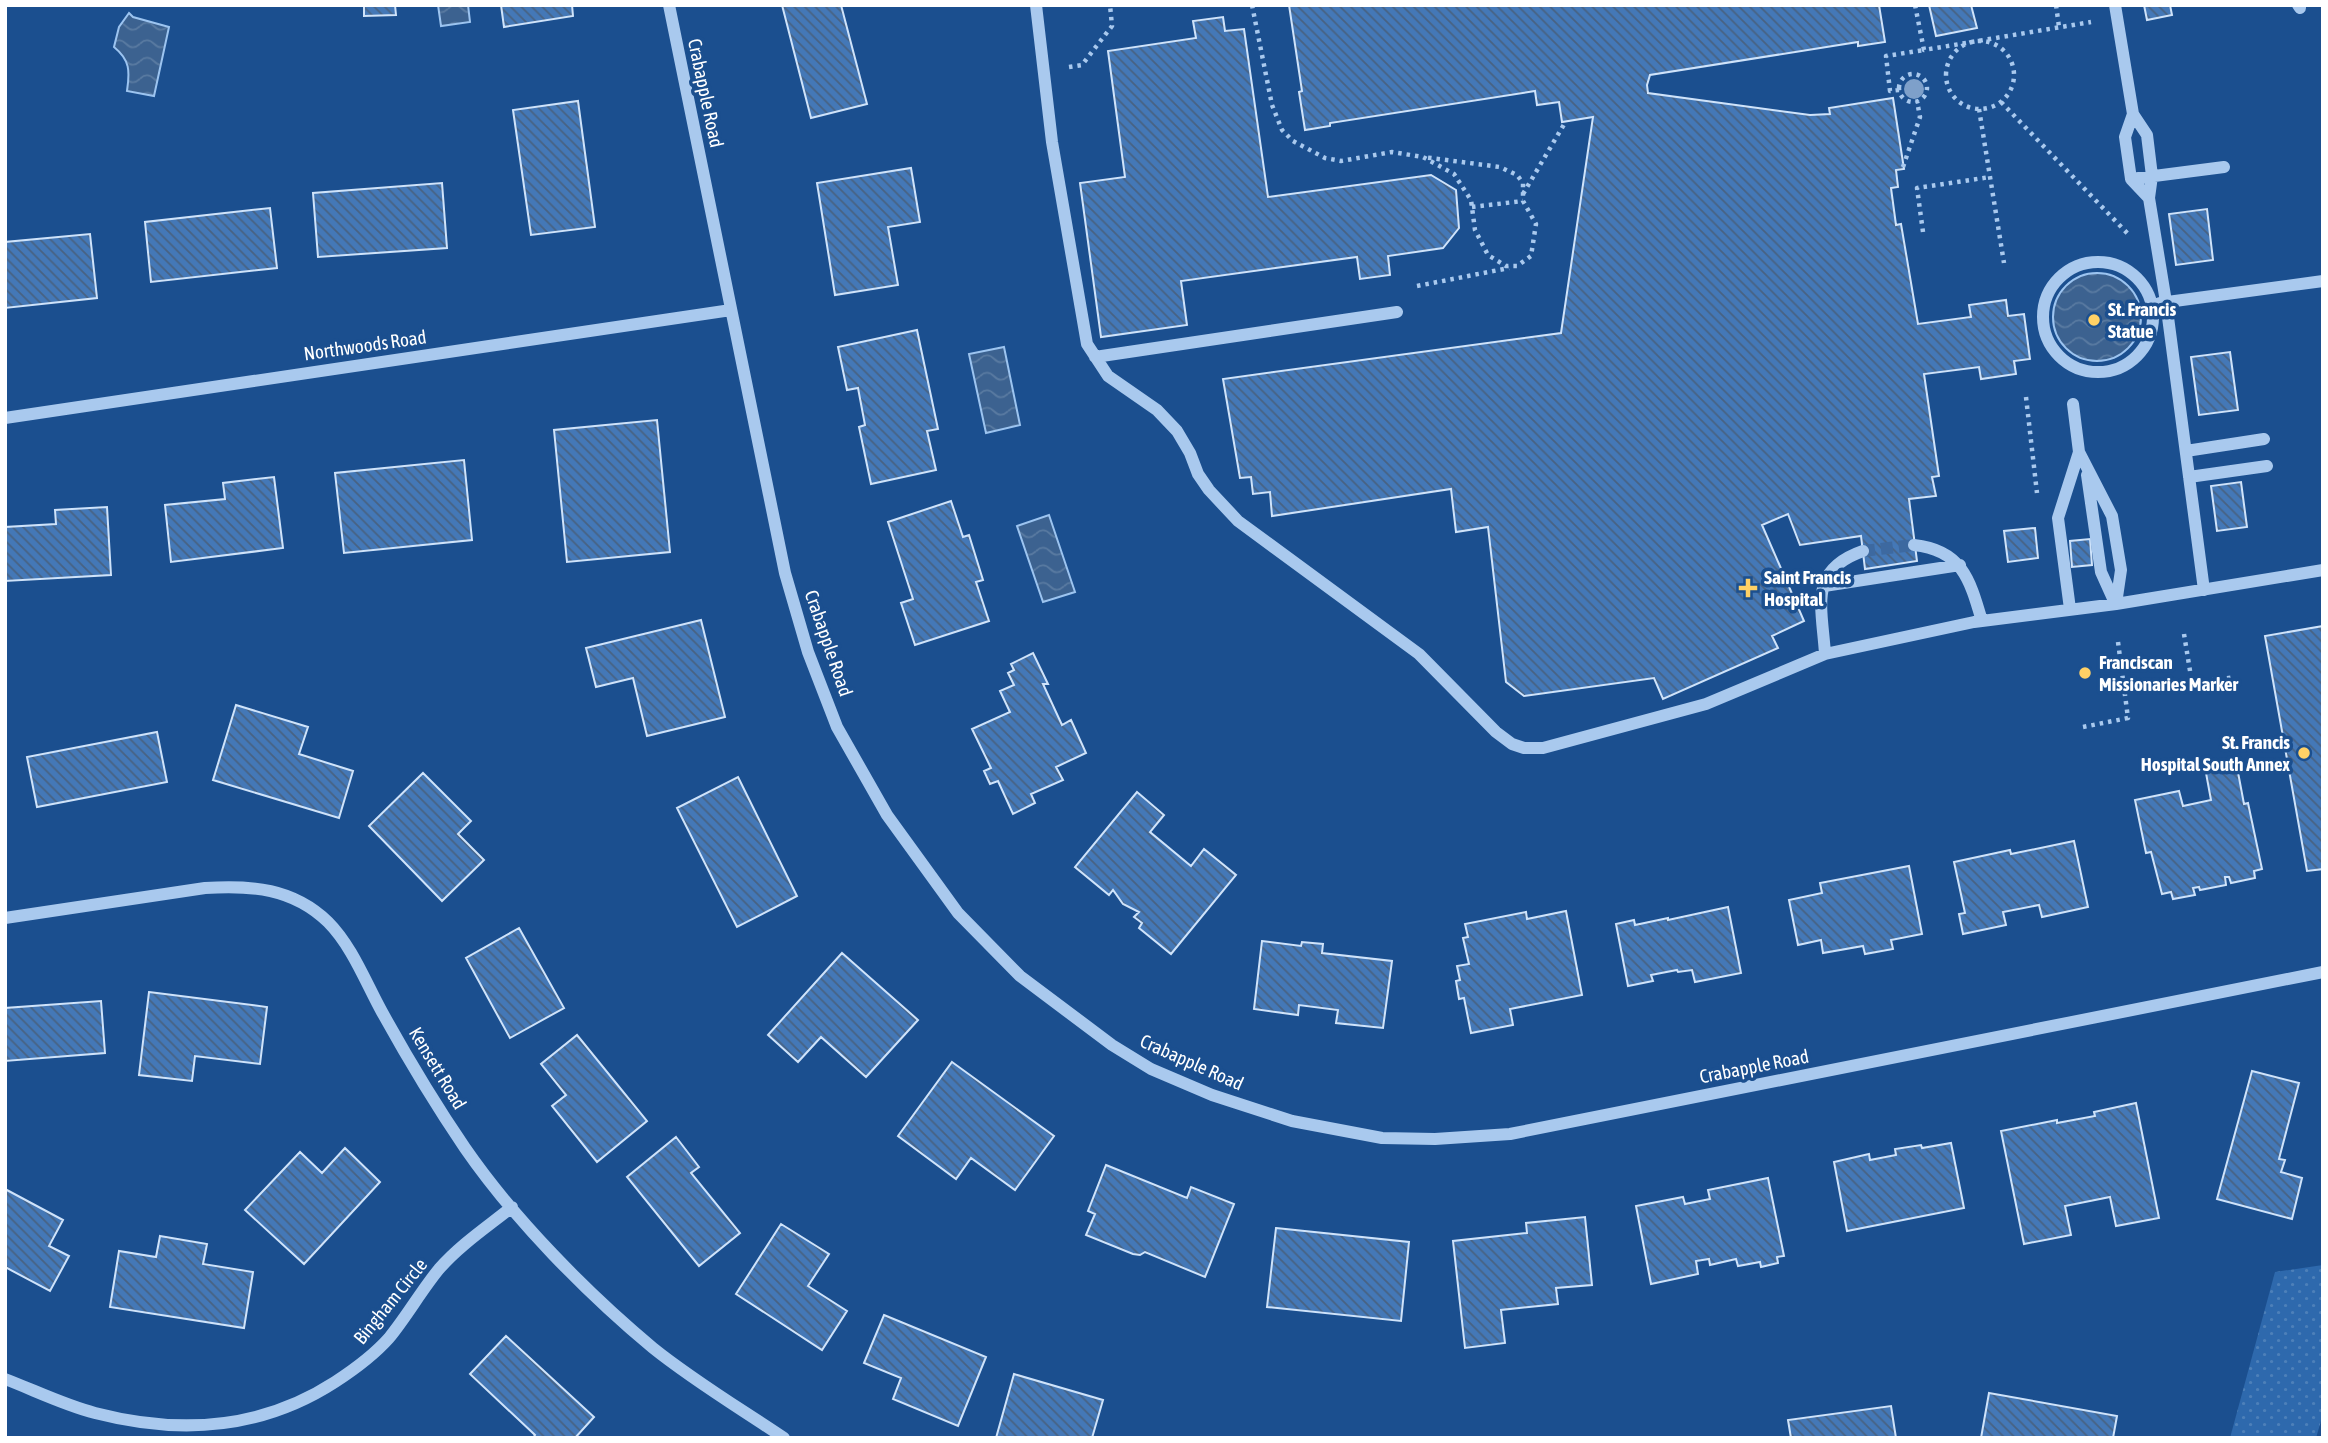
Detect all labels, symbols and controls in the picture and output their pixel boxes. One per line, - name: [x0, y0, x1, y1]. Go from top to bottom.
- street label: Crabapple Road: [684, 37, 728, 149]
- place label: St. Francis Statue: [2108, 298, 2176, 342]
- marker: St. Francis Statue: [2086, 312, 2102, 328]
- street label: Northwoods Road: [302, 325, 428, 365]
- place label: Saint Francis Hospital: [1764, 566, 1851, 610]
- marker: Saint Francis Hospital: [1738, 578, 1758, 598]
- street label: Crabapple Road: [801, 587, 857, 699]
- place label: Franciscan Missionaries Marker: [2099, 651, 2239, 695]
- marker: Franciscan Missionaries Marker: [2077, 665, 2093, 681]
- place label: St. Francis Hospital South Annex: [2141, 731, 2290, 775]
- marker: St. Francis Hospital South Annex: [2296, 745, 2312, 761]
- street label: Kensett Road: [405, 1023, 471, 1113]
- street label: Crabapple Road: [1137, 1029, 1247, 1095]
- street label: Crabapple Road: [1698, 1045, 1810, 1087]
- street label: Bingham Circle: [349, 1254, 431, 1348]

